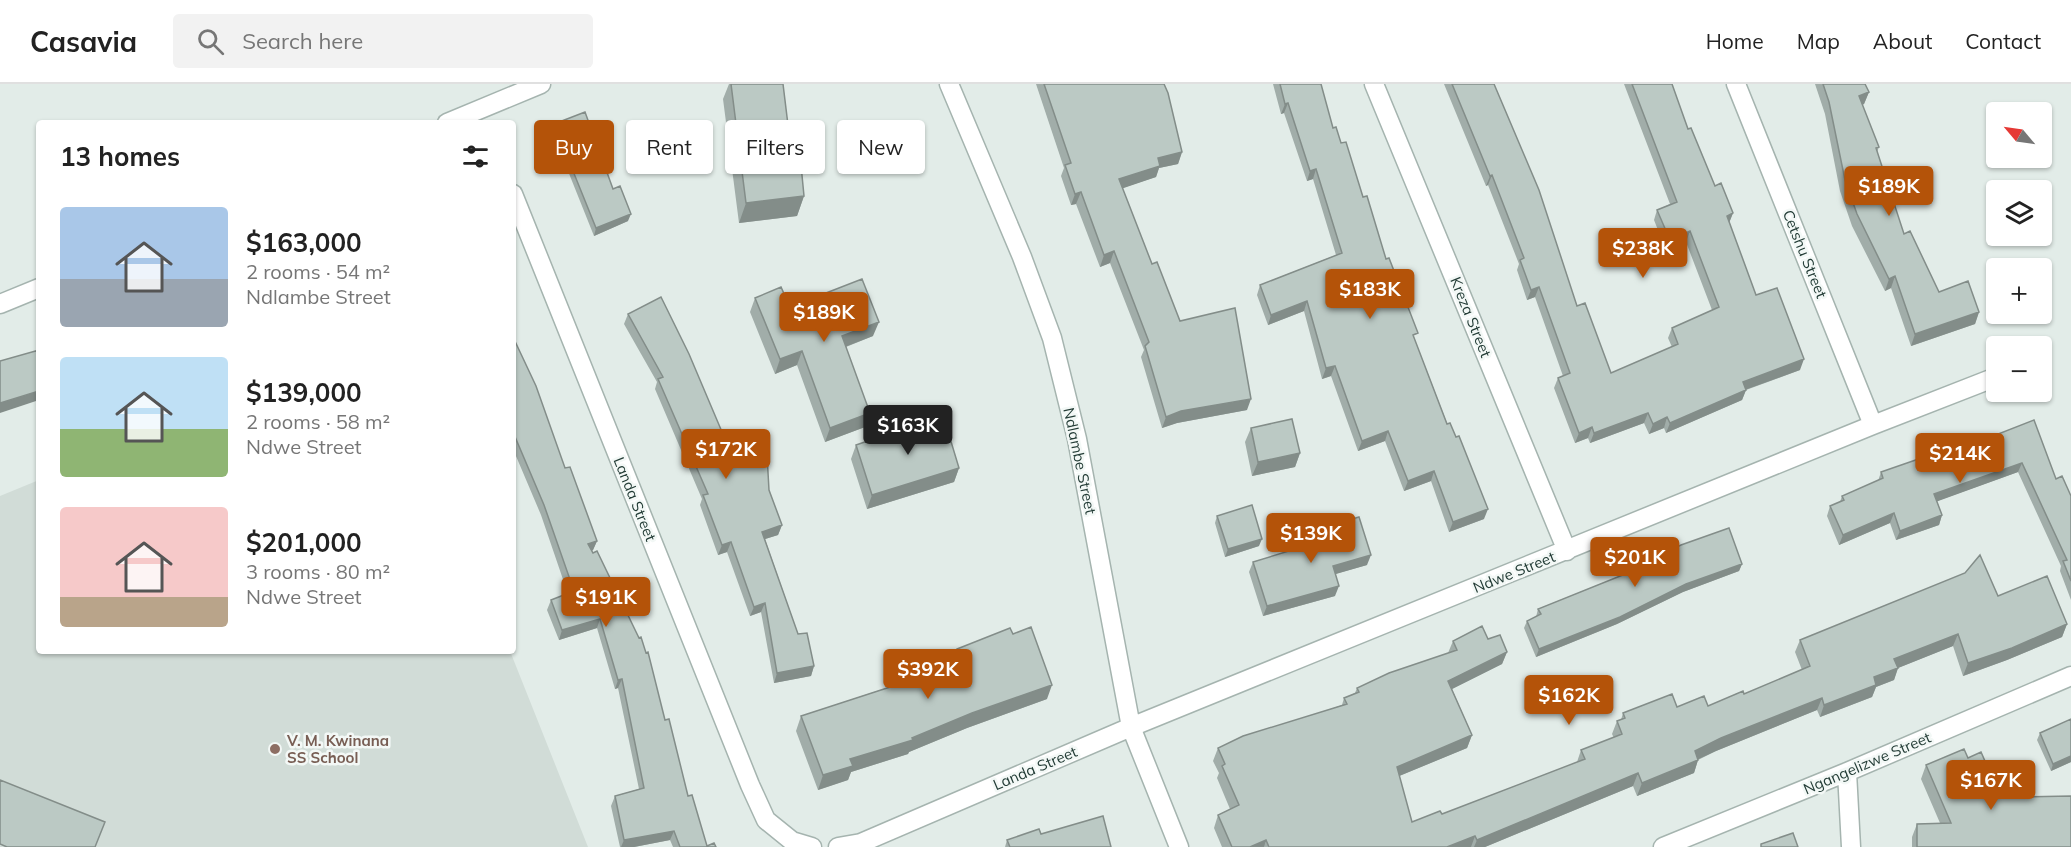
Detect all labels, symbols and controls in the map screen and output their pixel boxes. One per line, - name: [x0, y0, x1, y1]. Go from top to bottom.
- search box: [173, 14, 593, 68]
- text: Casavia: [30, 24, 137, 59]
- icon: search: [194, 25, 227, 58]
- text: Search here: [242, 27, 363, 55]
- text: Home: [1706, 28, 1764, 54]
- text: Map: [1797, 28, 1840, 54]
- text: About: [1873, 28, 1932, 54]
- text: Contact: [1965, 28, 2041, 54]
- north arrow: [1986, 102, 2052, 168]
- map controls: [1986, 102, 2052, 402]
- chip: Buy: [534, 120, 614, 174]
- chip: Rent: [626, 120, 713, 174]
- chip: Filters: [725, 120, 825, 174]
- chip: New: [837, 120, 925, 174]
- text: 13 homes: [60, 140, 180, 173]
- icon: filters: [459, 140, 492, 173]
- pin: $189K: [1847, 166, 1931, 217]
- text: $189K: [1858, 173, 1920, 198]
- button: layers: [1986, 180, 2052, 246]
- street label: Cetshu Street: [1779, 207, 1831, 301]
- text: $163,000: [246, 226, 362, 259]
- pin: $238K: [1601, 228, 1685, 279]
- icon: home: [108, 231, 180, 303]
- text: $238K: [1612, 235, 1674, 260]
- button: +: [1986, 258, 2052, 324]
- text: 2 rooms · 54 m²: [246, 259, 390, 284]
- pin: $183K: [1328, 269, 1412, 320]
- street label: Kreza Street: [1446, 274, 1496, 360]
- text: $183K: [1339, 276, 1401, 301]
- text: Ndlambe Street: [246, 284, 391, 309]
- pin: $189K: [782, 292, 866, 343]
- text: $189K: [793, 299, 855, 324]
- button: −: [1986, 336, 2052, 402]
- text: $139,000: [246, 376, 362, 409]
- icon: home: [108, 381, 180, 453]
- pin: $163K: [866, 405, 950, 456]
- street label: Ndlambe Street: [1059, 406, 1101, 516]
- text: 2 rooms · 58 m²: [246, 409, 390, 434]
- text: $163K: [877, 412, 939, 437]
- pin: $172K: [684, 429, 768, 480]
- pin: $214K: [1918, 433, 2002, 484]
- text: Ndwe Street: [246, 434, 362, 459]
- text: $172K: [695, 436, 757, 461]
- text: $214K: [1929, 440, 1991, 465]
- street label: Landa Street: [609, 454, 661, 544]
- pin: $139K: [1269, 513, 1353, 564]
- text: $139K: [1280, 520, 1342, 545]
- text: $201,000: [246, 526, 362, 559]
- icon: home: [108, 531, 180, 603]
- pin: $201K: [1593, 537, 1677, 588]
- text: $201K: [1604, 544, 1666, 569]
- street label: Ndwe Street: [1470, 547, 1558, 597]
- text: 3 rooms · 80 m²: [246, 559, 390, 584]
- pin: $191K: [564, 577, 648, 628]
- text: Ndwe Street: [246, 584, 362, 609]
- text: $191K: [575, 584, 637, 609]
- pin: $392K: [886, 649, 970, 700]
- text: $392K: [897, 656, 959, 681]
- pin: $162K: [1527, 675, 1611, 726]
- text: $162K: [1538, 682, 1600, 707]
- street label: Ngangelizwe Street: [1800, 728, 1934, 798]
- place label: V. M. Kwinana SS School: [286, 731, 389, 767]
- marker: V. M. Kwinana SS School: [268, 742, 282, 756]
- street label: Landa Street: [990, 742, 1080, 794]
- pin: $167K: [1949, 760, 2033, 811]
- text: $167K: [1960, 767, 2022, 792]

